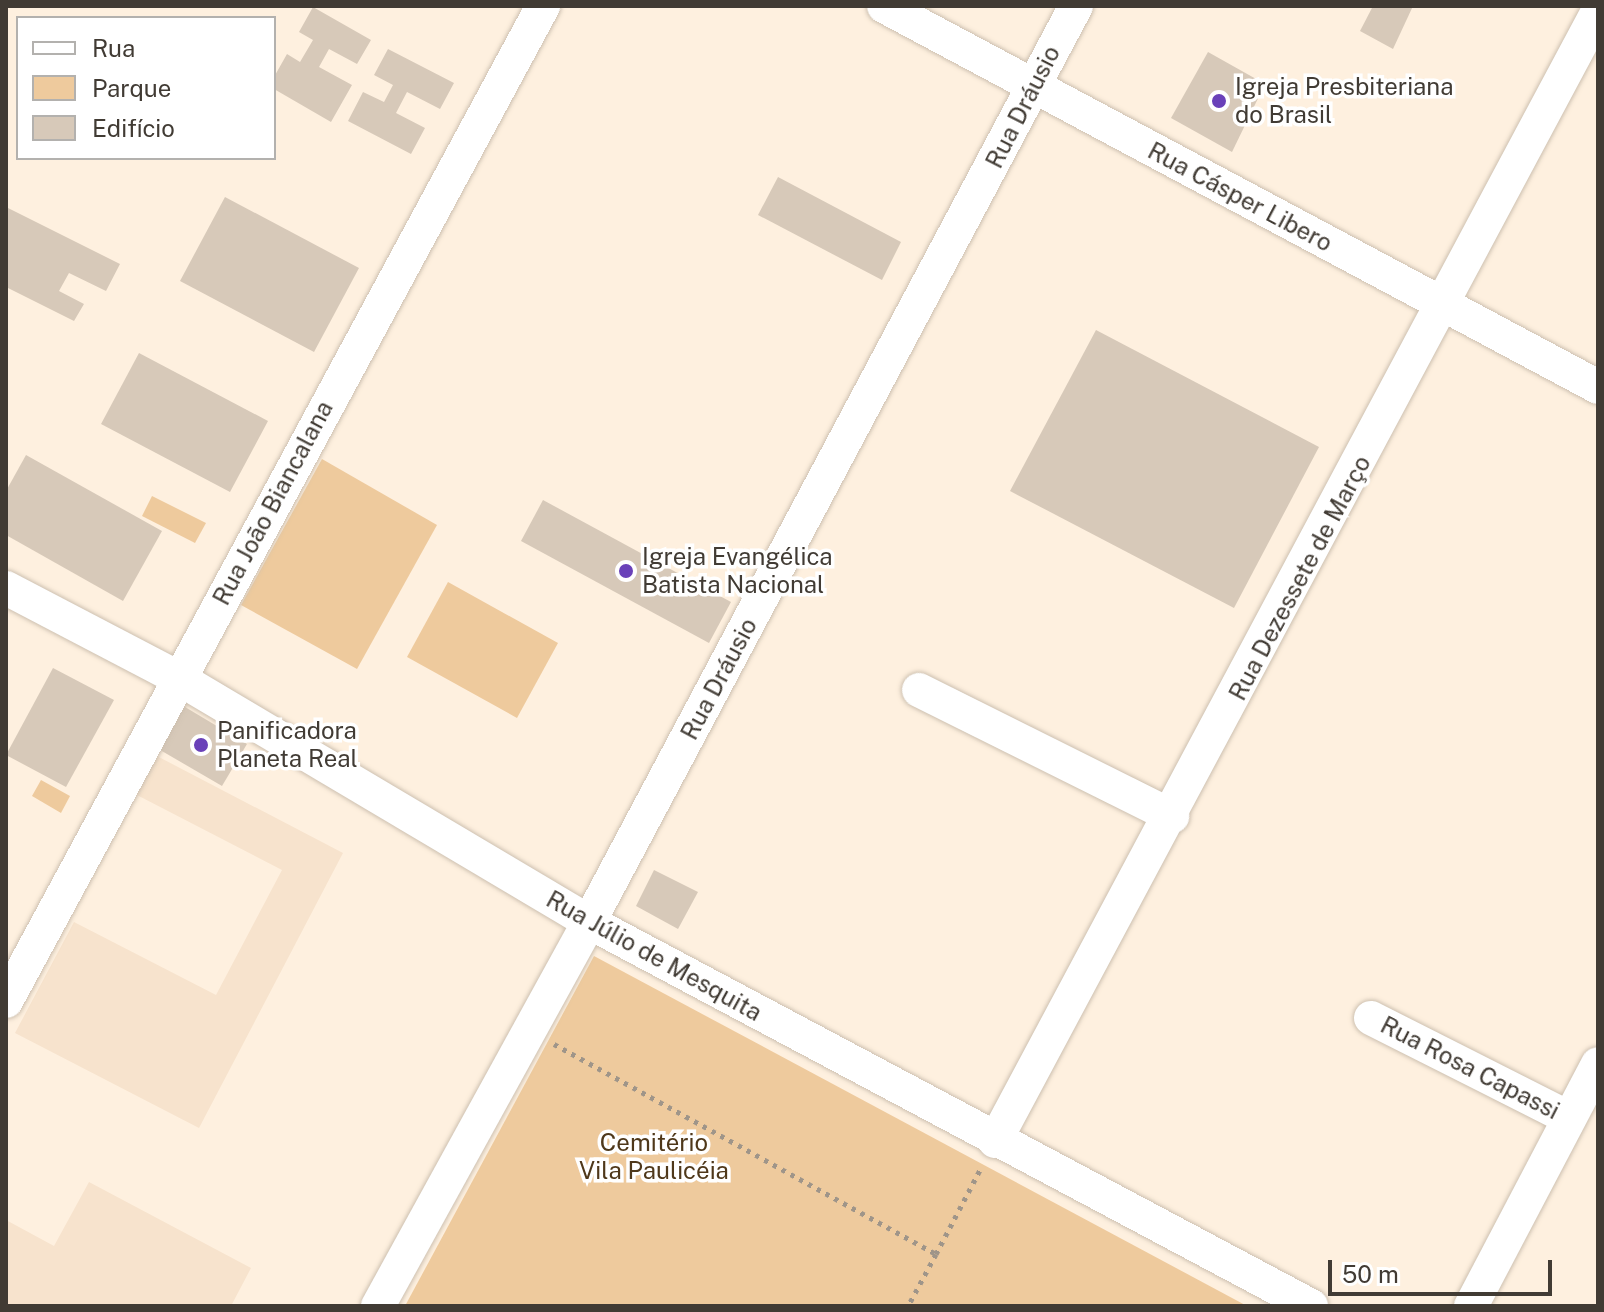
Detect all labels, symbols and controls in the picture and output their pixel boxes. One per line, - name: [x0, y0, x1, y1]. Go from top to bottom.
- legend: [16, 16, 276, 160]
- text: Rua: [92, 34, 135, 62]
- street label: Rua Dráusio: [980, 41, 1066, 173]
- place label: Igreja Presbiteriana do Brasil: [1235, 73, 1453, 129]
- text: Parque: [92, 74, 171, 102]
- marker: Igreja Presbiteriana do Brasil: [1210, 92, 1228, 110]
- text: Edifício: [92, 114, 175, 142]
- street label: Rua Cásper Libero: [1143, 136, 1337, 258]
- street label: Rua João Biancalana: [207, 396, 339, 610]
- street label: Rua Dezessete de Março: [1223, 450, 1377, 706]
- place label: Igreja Evangélica Batista Nacional: [642, 543, 833, 599]
- marker: Igreja Evangélica Batista Nacional: [617, 562, 635, 580]
- street label: Rua Dráusio: [675, 613, 763, 745]
- place label: Panificadora Planeta Real: [217, 717, 358, 773]
- marker: Panificadora Planeta Real: [192, 736, 210, 754]
- street label: Rua Júlio de Mesquita: [541, 885, 767, 1027]
- street label: Rua Rosa Capassi: [1376, 1010, 1564, 1126]
- park label: Cemitério Vila Paulicéia: [579, 1129, 729, 1185]
- scale bar: [1332, 1244, 1556, 1294]
- text: 50 m: [1342, 1260, 1399, 1288]

